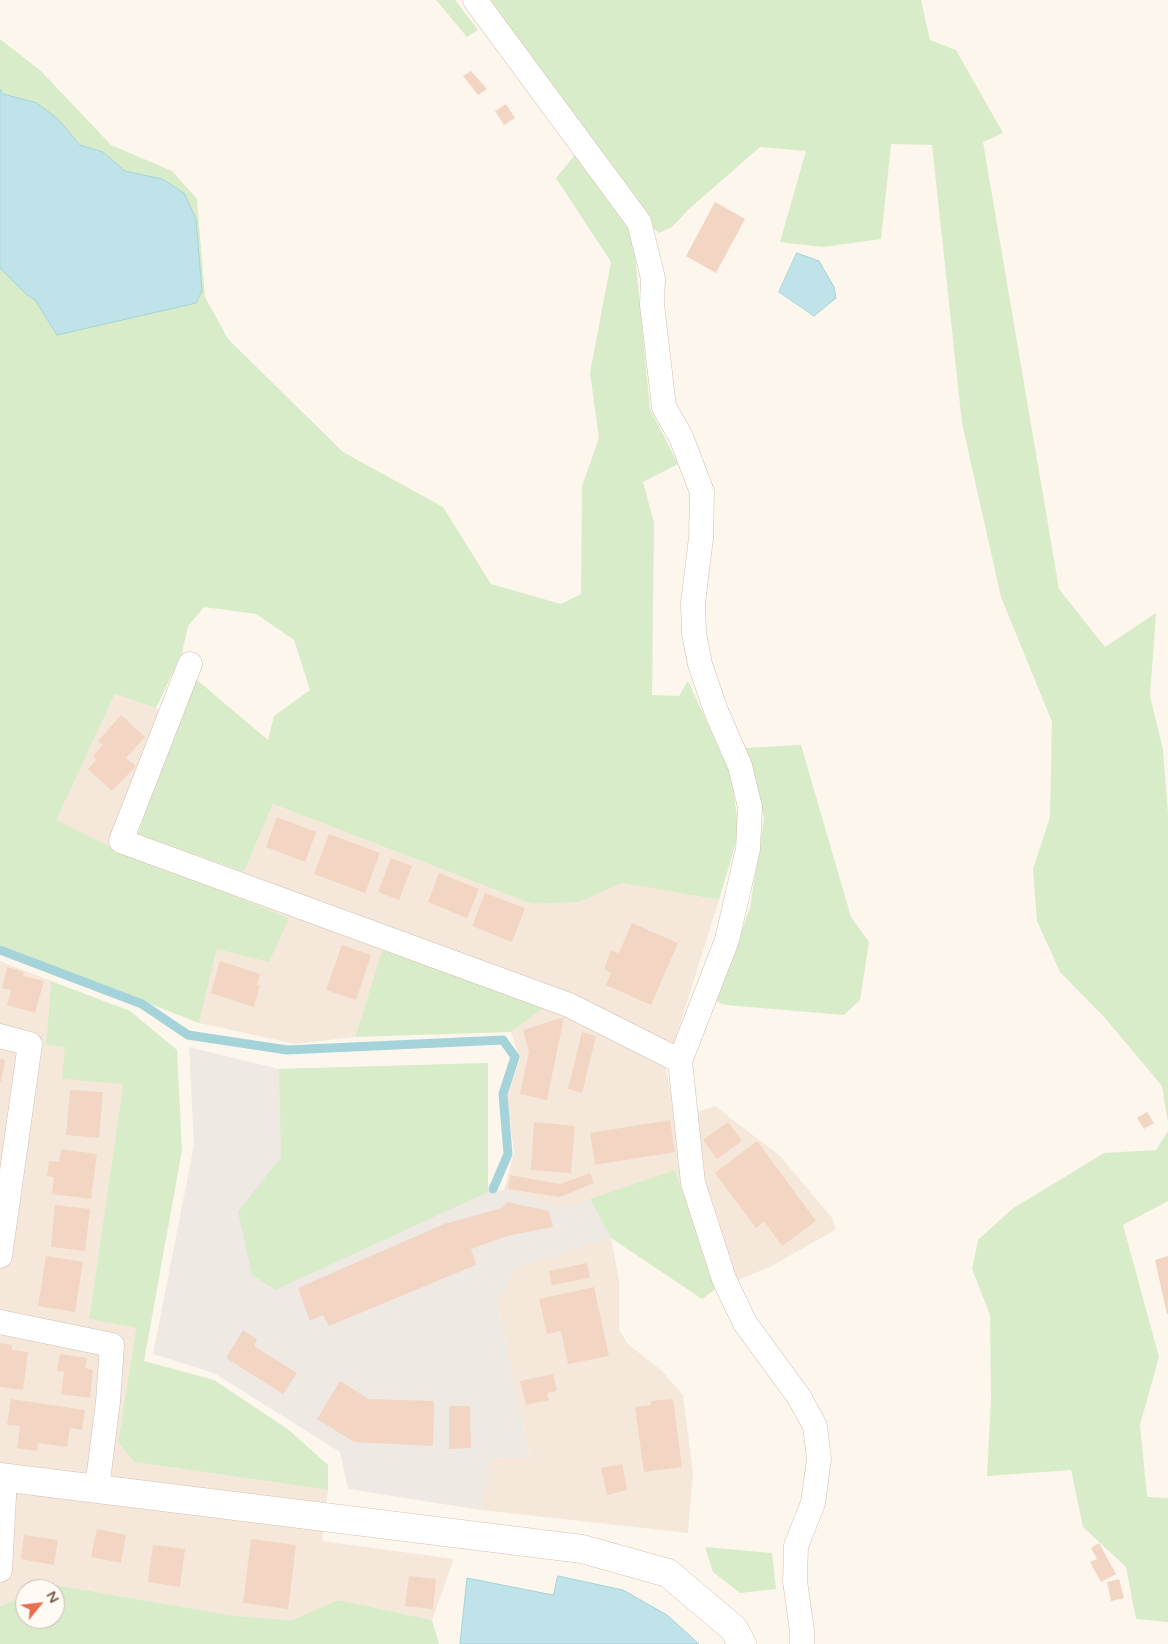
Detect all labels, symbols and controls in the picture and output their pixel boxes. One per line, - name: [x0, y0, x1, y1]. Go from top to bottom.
- north arrow: [15, 1579, 65, 1629]
- text: N: [43, 1588, 63, 1606]

